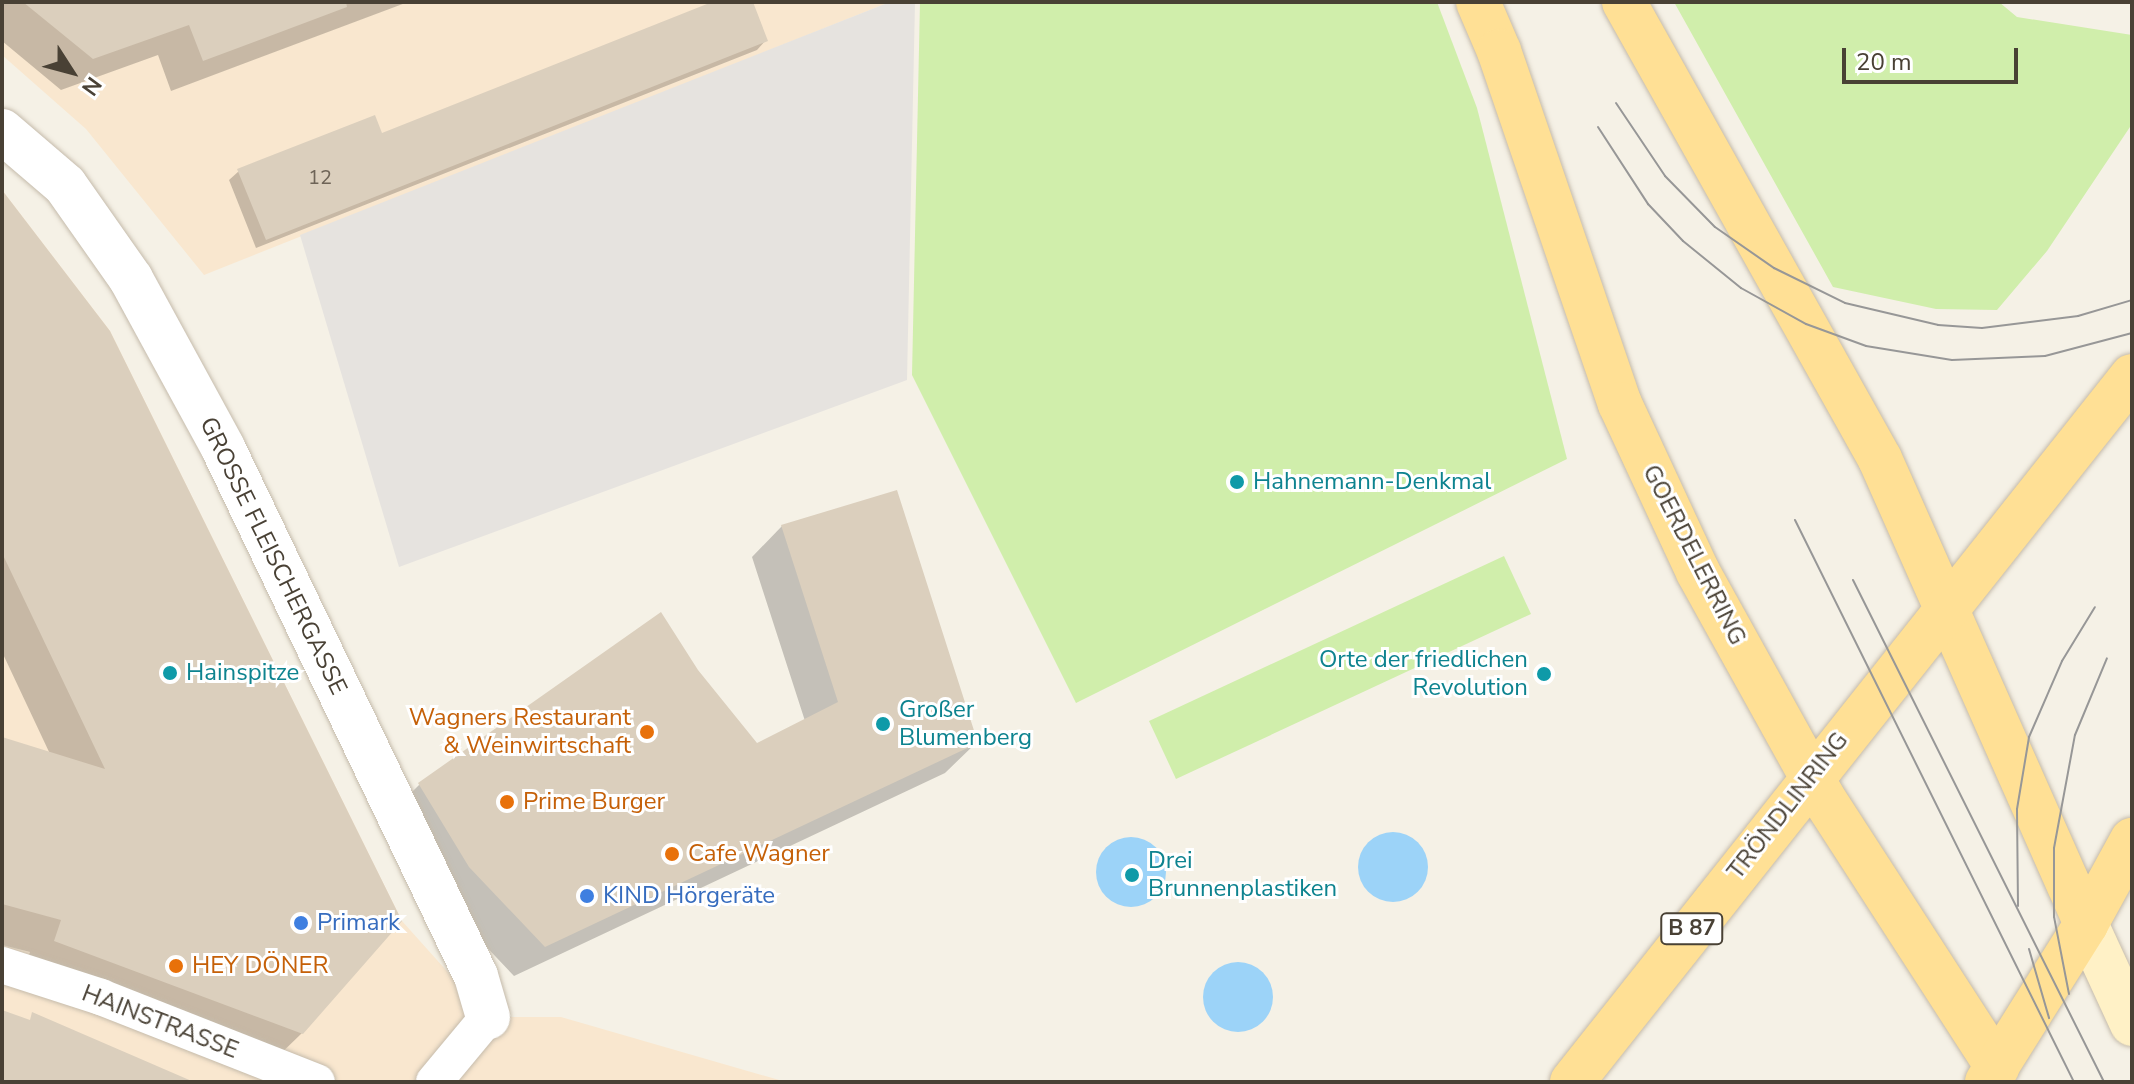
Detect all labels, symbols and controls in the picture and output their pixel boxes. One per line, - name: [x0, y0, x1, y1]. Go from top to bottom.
- north arrow: [32, 32, 112, 112]
- scale bar: [1846, 32, 2022, 82]
- text: 20 m: [1856, 46, 1912, 78]
- text: N: [74, 71, 108, 102]
- house number: 12: [308, 165, 332, 189]
- street label: GROSSE FLEISCHERGASSE: [193, 413, 353, 699]
- street label: GOERDELERRING: [1636, 460, 1752, 650]
- place label: Hahnemann-Denkmal: [1253, 468, 1491, 496]
- marker: Hahnemann-Denkmal: [1228, 473, 1246, 491]
- place label: Orte der friedlichen Revolution: [1319, 646, 1528, 702]
- place label: Hainspitze: [186, 659, 299, 687]
- marker: Hainspitze: [161, 664, 179, 682]
- marker: Orte der friedlichen Revolution: [1535, 665, 1553, 683]
- place label: Großer Blumenberg: [899, 696, 1032, 752]
- place label: Wagners Restaurant & Weinwirtschaft: [409, 704, 631, 760]
- marker: Großer Blumenberg: [874, 715, 892, 733]
- marker: Wagners Restaurant & Weinwirtschaft: [638, 723, 656, 741]
- street label: TRÖNDLINRING: [1722, 727, 1854, 885]
- place label: Prime Burger: [523, 788, 665, 816]
- marker: Prime Burger: [498, 793, 516, 811]
- place label: Cafe Wagner: [688, 840, 830, 868]
- marker: Cafe Wagner: [663, 845, 681, 863]
- place label: Drei Brunnenplastiken: [1148, 847, 1337, 903]
- marker: Drei Brunnenplastiken: [1123, 866, 1141, 884]
- place label: KIND Hörgeräte: [603, 882, 775, 910]
- marker: KIND Hörgeräte: [578, 887, 596, 905]
- place label: Primark: [317, 909, 400, 937]
- road number: B 87: [1660, 911, 1724, 947]
- marker: Primark: [292, 914, 310, 932]
- place label: HEY DÖNER: [192, 952, 329, 980]
- marker: HEY DÖNER: [167, 957, 185, 975]
- street label: HAINSTRASSE: [78, 979, 242, 1065]

